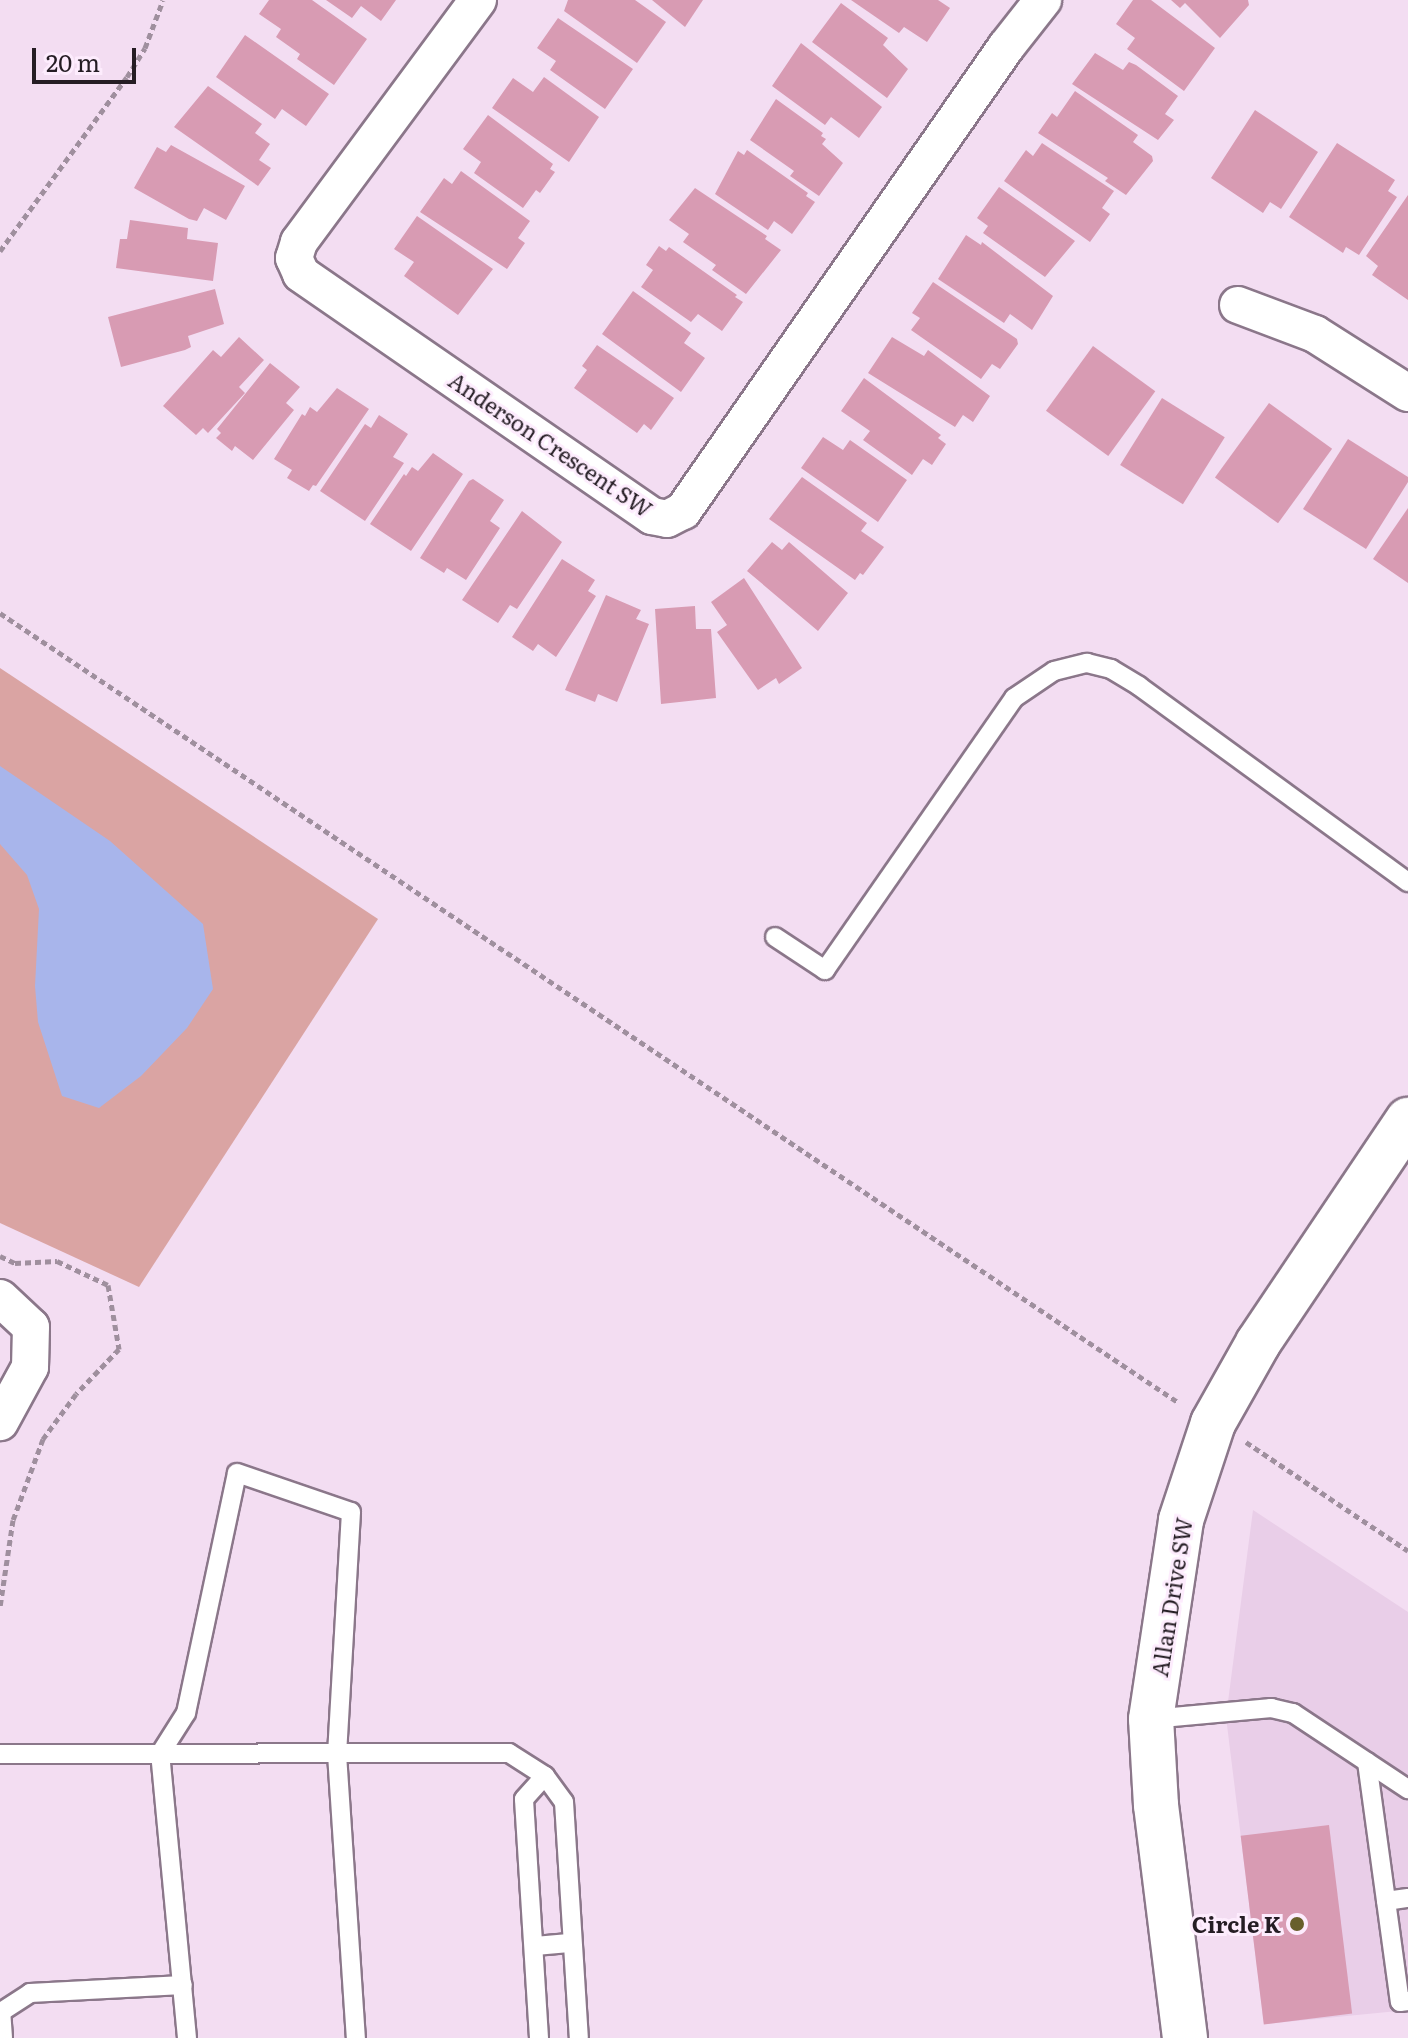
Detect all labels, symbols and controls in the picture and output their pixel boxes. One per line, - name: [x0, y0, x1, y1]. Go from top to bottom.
- scale bar: [36, 32, 140, 82]
- text: 20 m: [46, 44, 100, 79]
- street label: Anderson Crescent SW: [444, 366, 658, 522]
- street label: Allan Drive SW: [1145, 1515, 1197, 1679]
- place label: Circle K: [1192, 1911, 1281, 1937]
- marker: Circle K: [1288, 1915, 1306, 1933]

